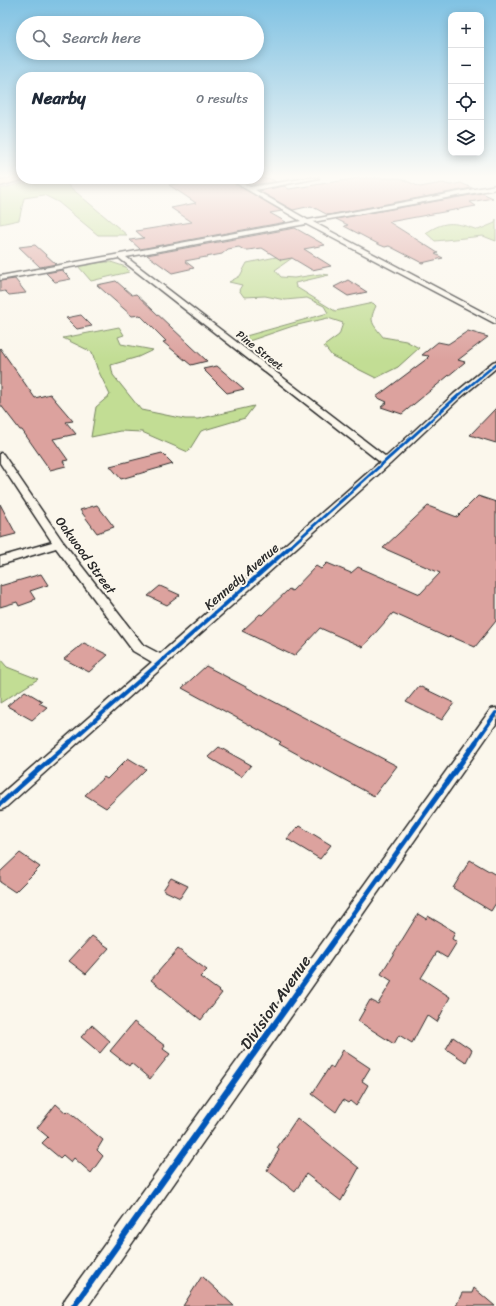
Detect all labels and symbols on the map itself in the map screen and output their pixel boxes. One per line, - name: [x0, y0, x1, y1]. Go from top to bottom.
- street label: Pine Street: [232, 326, 288, 375]
- street label: Oakwood Street: [49, 511, 122, 600]
- street label: Kennedy Avenue: [198, 537, 285, 616]
- street label: Division Avenue: [232, 949, 319, 1056]

